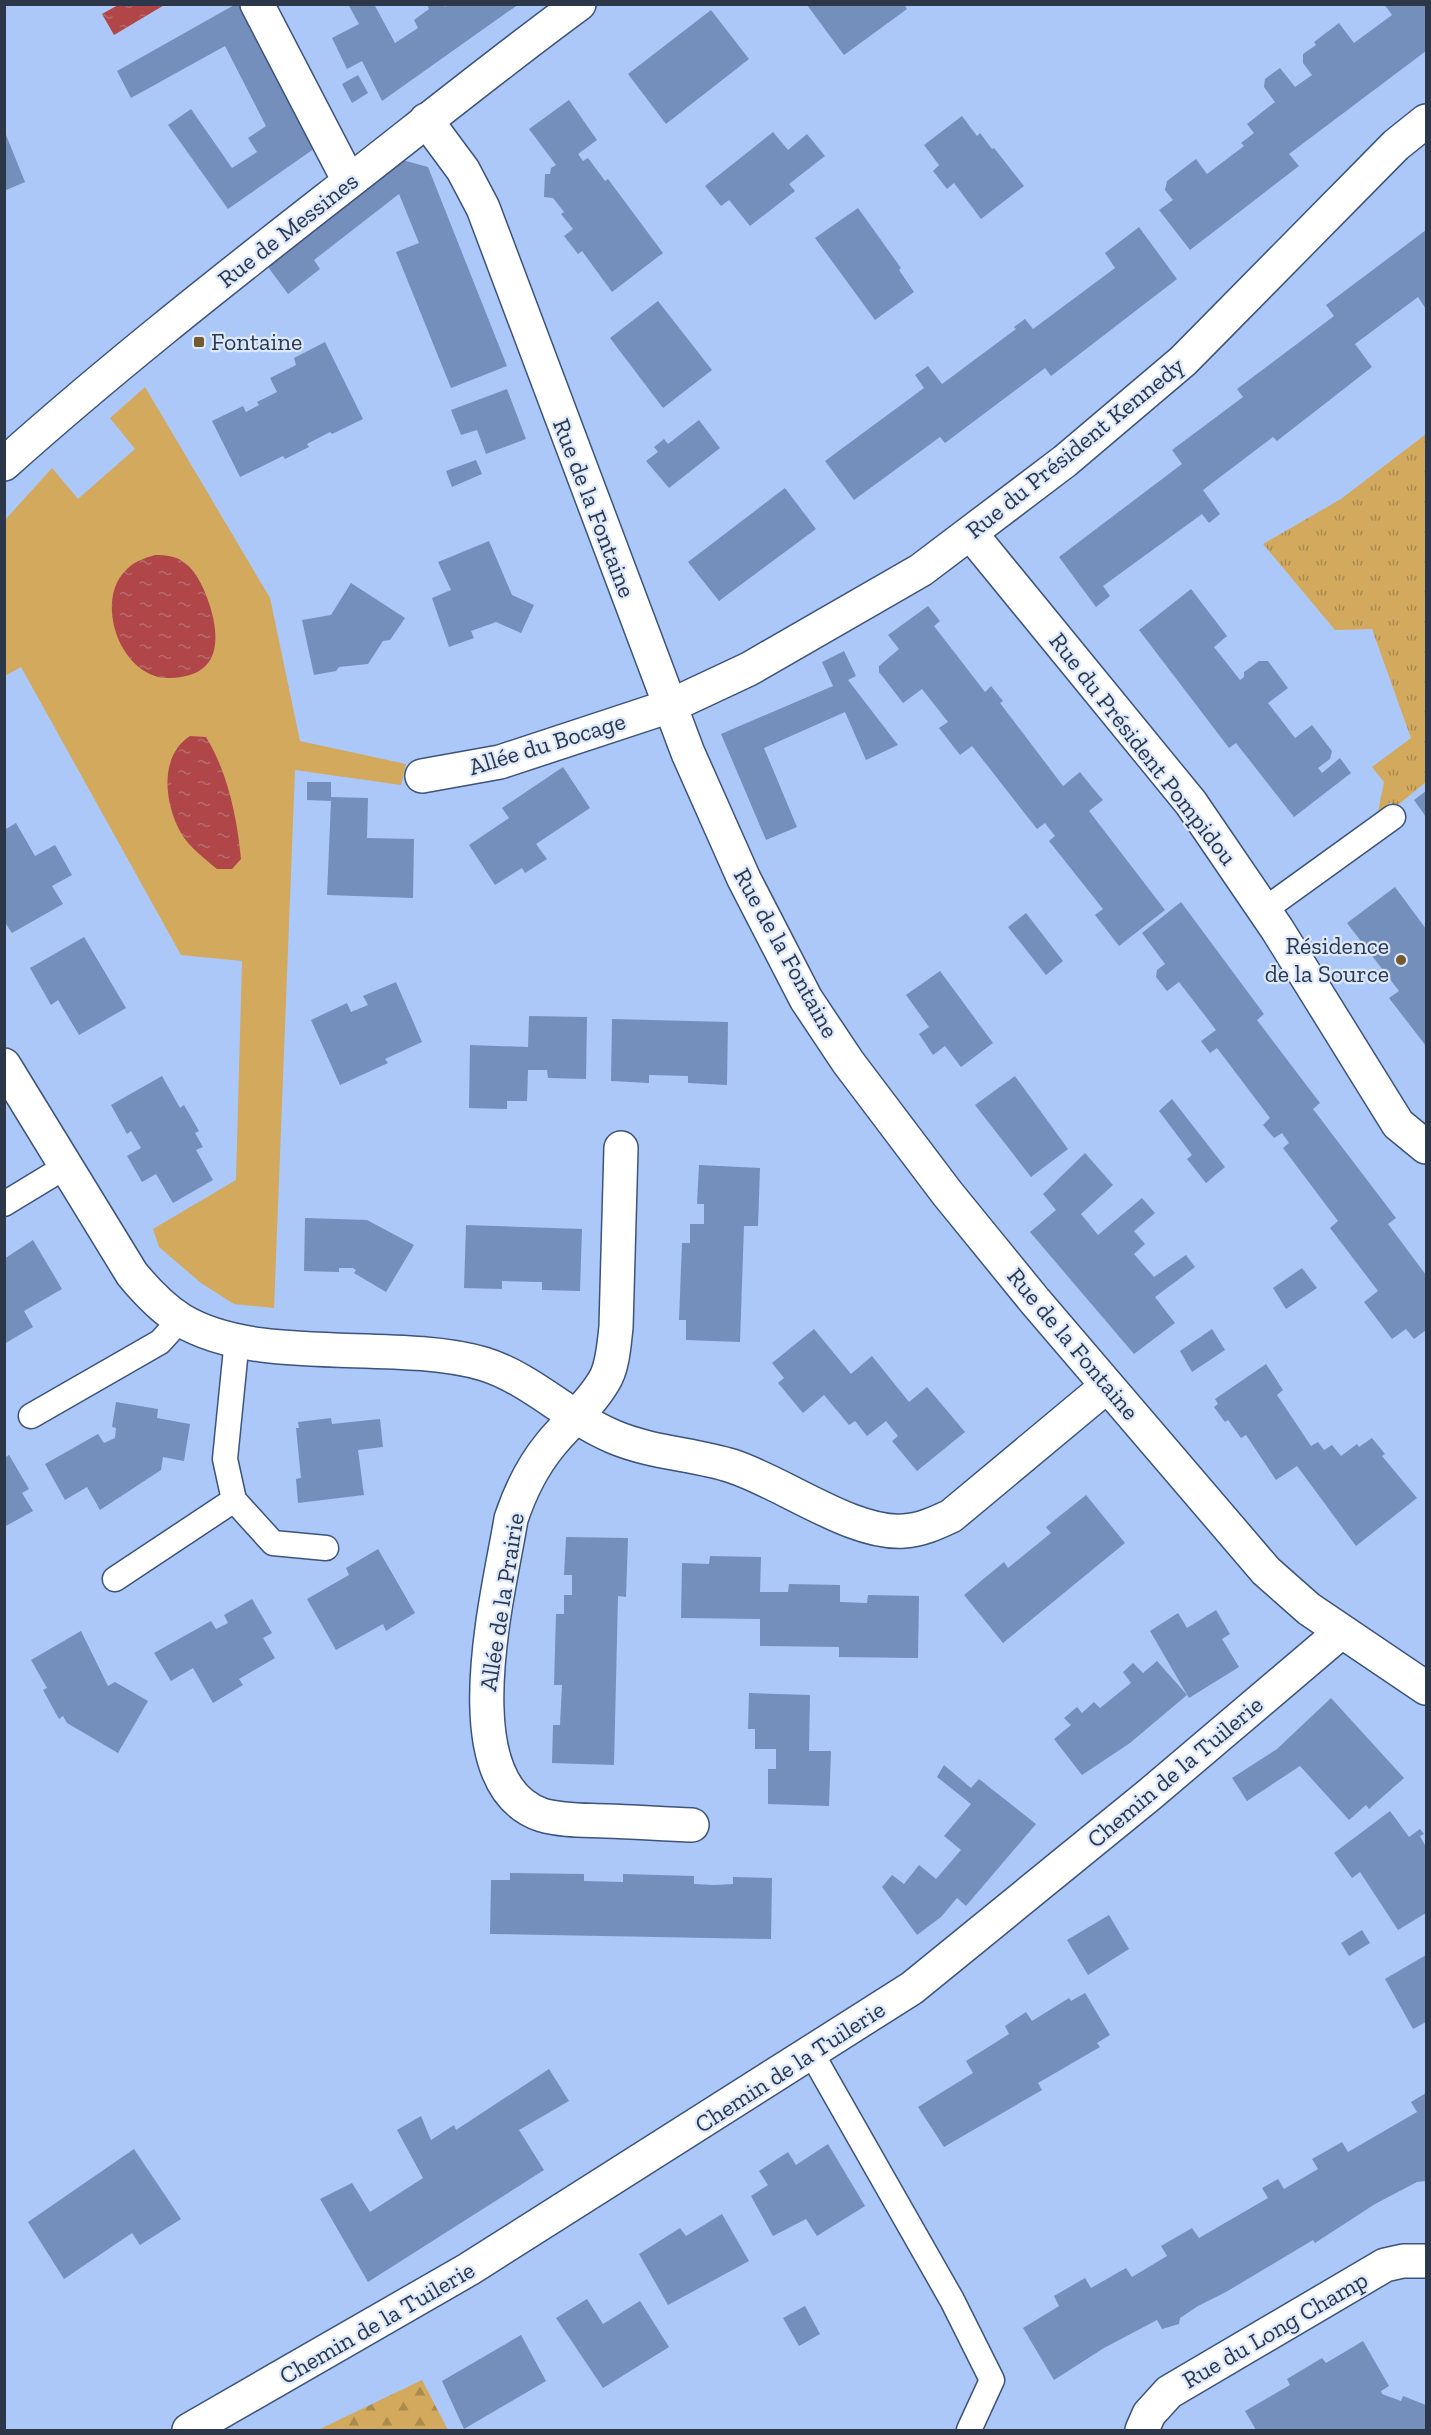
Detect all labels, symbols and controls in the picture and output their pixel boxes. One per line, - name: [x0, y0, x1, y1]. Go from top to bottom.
- street label: Rue de Messines: [212, 166, 364, 293]
- place label: Fontaine: [211, 327, 302, 356]
- marker: Fontaine: [192, 335, 206, 349]
- street label: Rue du Président Kennedy: [960, 350, 1190, 545]
- street label: Rue de la Fontaine: [547, 414, 642, 602]
- street label: Rue du Président Pompidou: [1044, 627, 1244, 871]
- street label: Allée du Bocage: [465, 706, 629, 781]
- street label: Rue de la Fontaine: [728, 863, 845, 1043]
- place label: Résidence de la Source: [1265, 931, 1389, 988]
- marker: Résidence de la Source: [1394, 953, 1408, 967]
- street label: Rue de la Fontaine: [1001, 1262, 1145, 1426]
- street label: Allée de la Prairie: [473, 1511, 530, 1693]
- street label: Chemin de la Tuilerie: [1081, 1690, 1268, 1854]
- street label: Chemin de la Tuilerie: [689, 1994, 890, 2139]
- street label: Chemin de la Tuilerie: [274, 2255, 480, 2390]
- street label: Rue du Long Champ: [1177, 2265, 1373, 2394]

